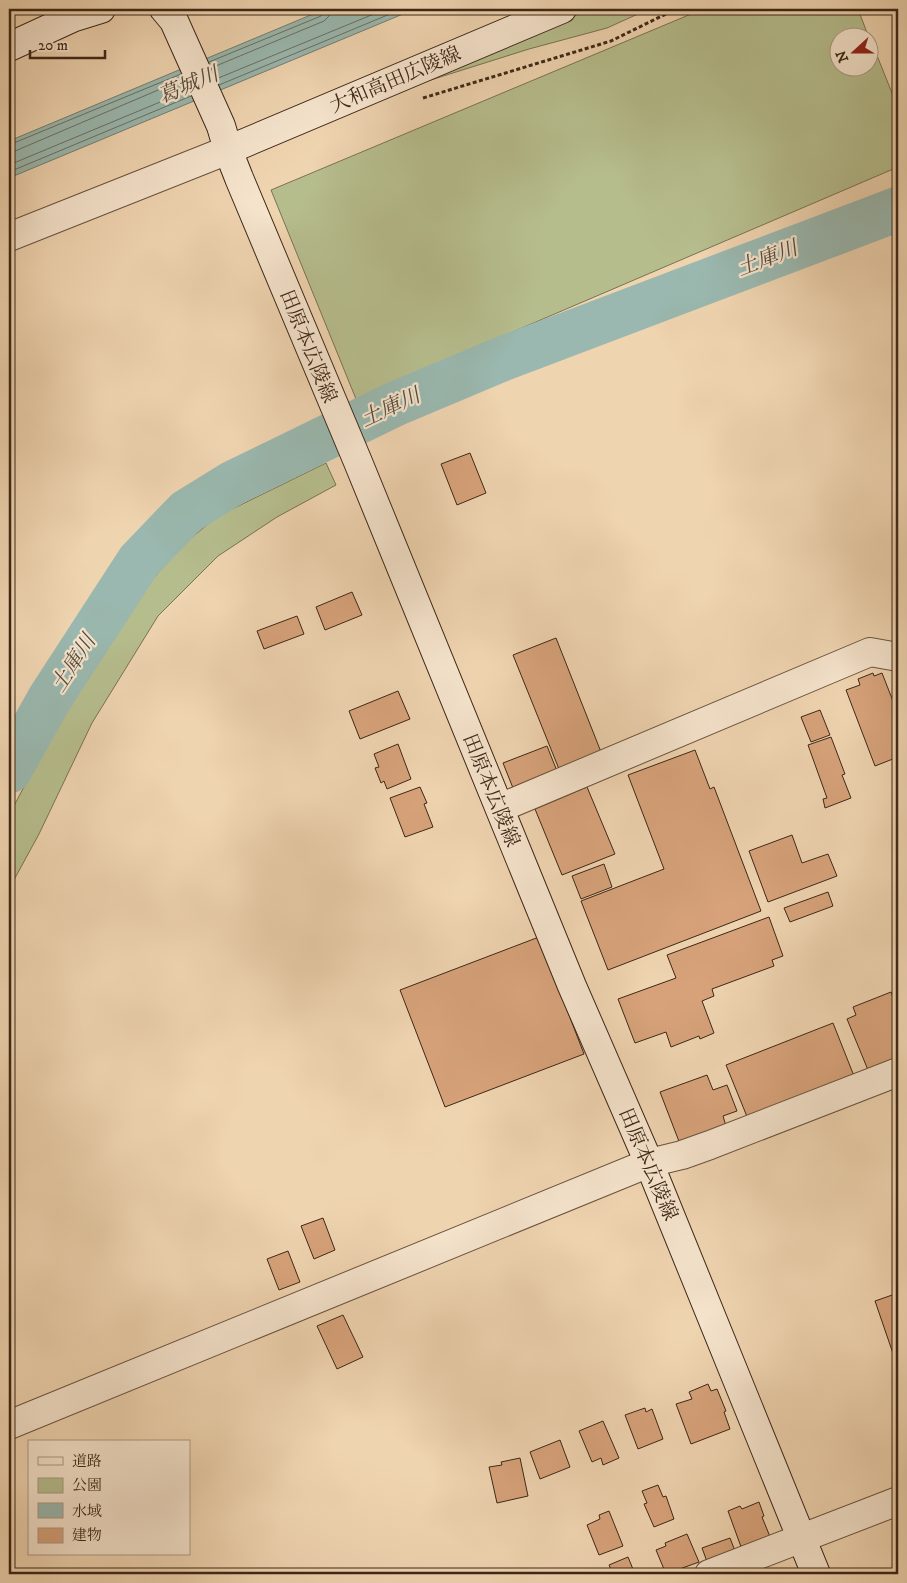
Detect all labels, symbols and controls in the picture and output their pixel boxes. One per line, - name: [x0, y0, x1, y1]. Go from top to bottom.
- scale bar: [30, 28, 105, 60]
- north arrow: [830, 28, 880, 78]
- text: 20 m: [38, 36, 68, 55]
- street label: 大和高田広陵線: [326, 42, 465, 119]
- text: N: [832, 47, 853, 65]
- water label: 葛城川: [154, 61, 224, 110]
- water label: 土庫川: [733, 235, 803, 282]
- street label: 田原本広陵線: [274, 286, 342, 407]
- water label: 土庫川: [356, 382, 426, 433]
- water label: 土庫川: [46, 628, 103, 697]
- street label: 田原本広陵線: [457, 730, 525, 851]
- street label: 田原本広陵線: [613, 1104, 683, 1225]
- legend: [28, 1440, 190, 1556]
- text: 道路: [72, 1452, 102, 1471]
- text: 公園: [72, 1476, 102, 1495]
- text: 水域: [72, 1502, 102, 1521]
- text: 建物: [72, 1526, 102, 1545]

